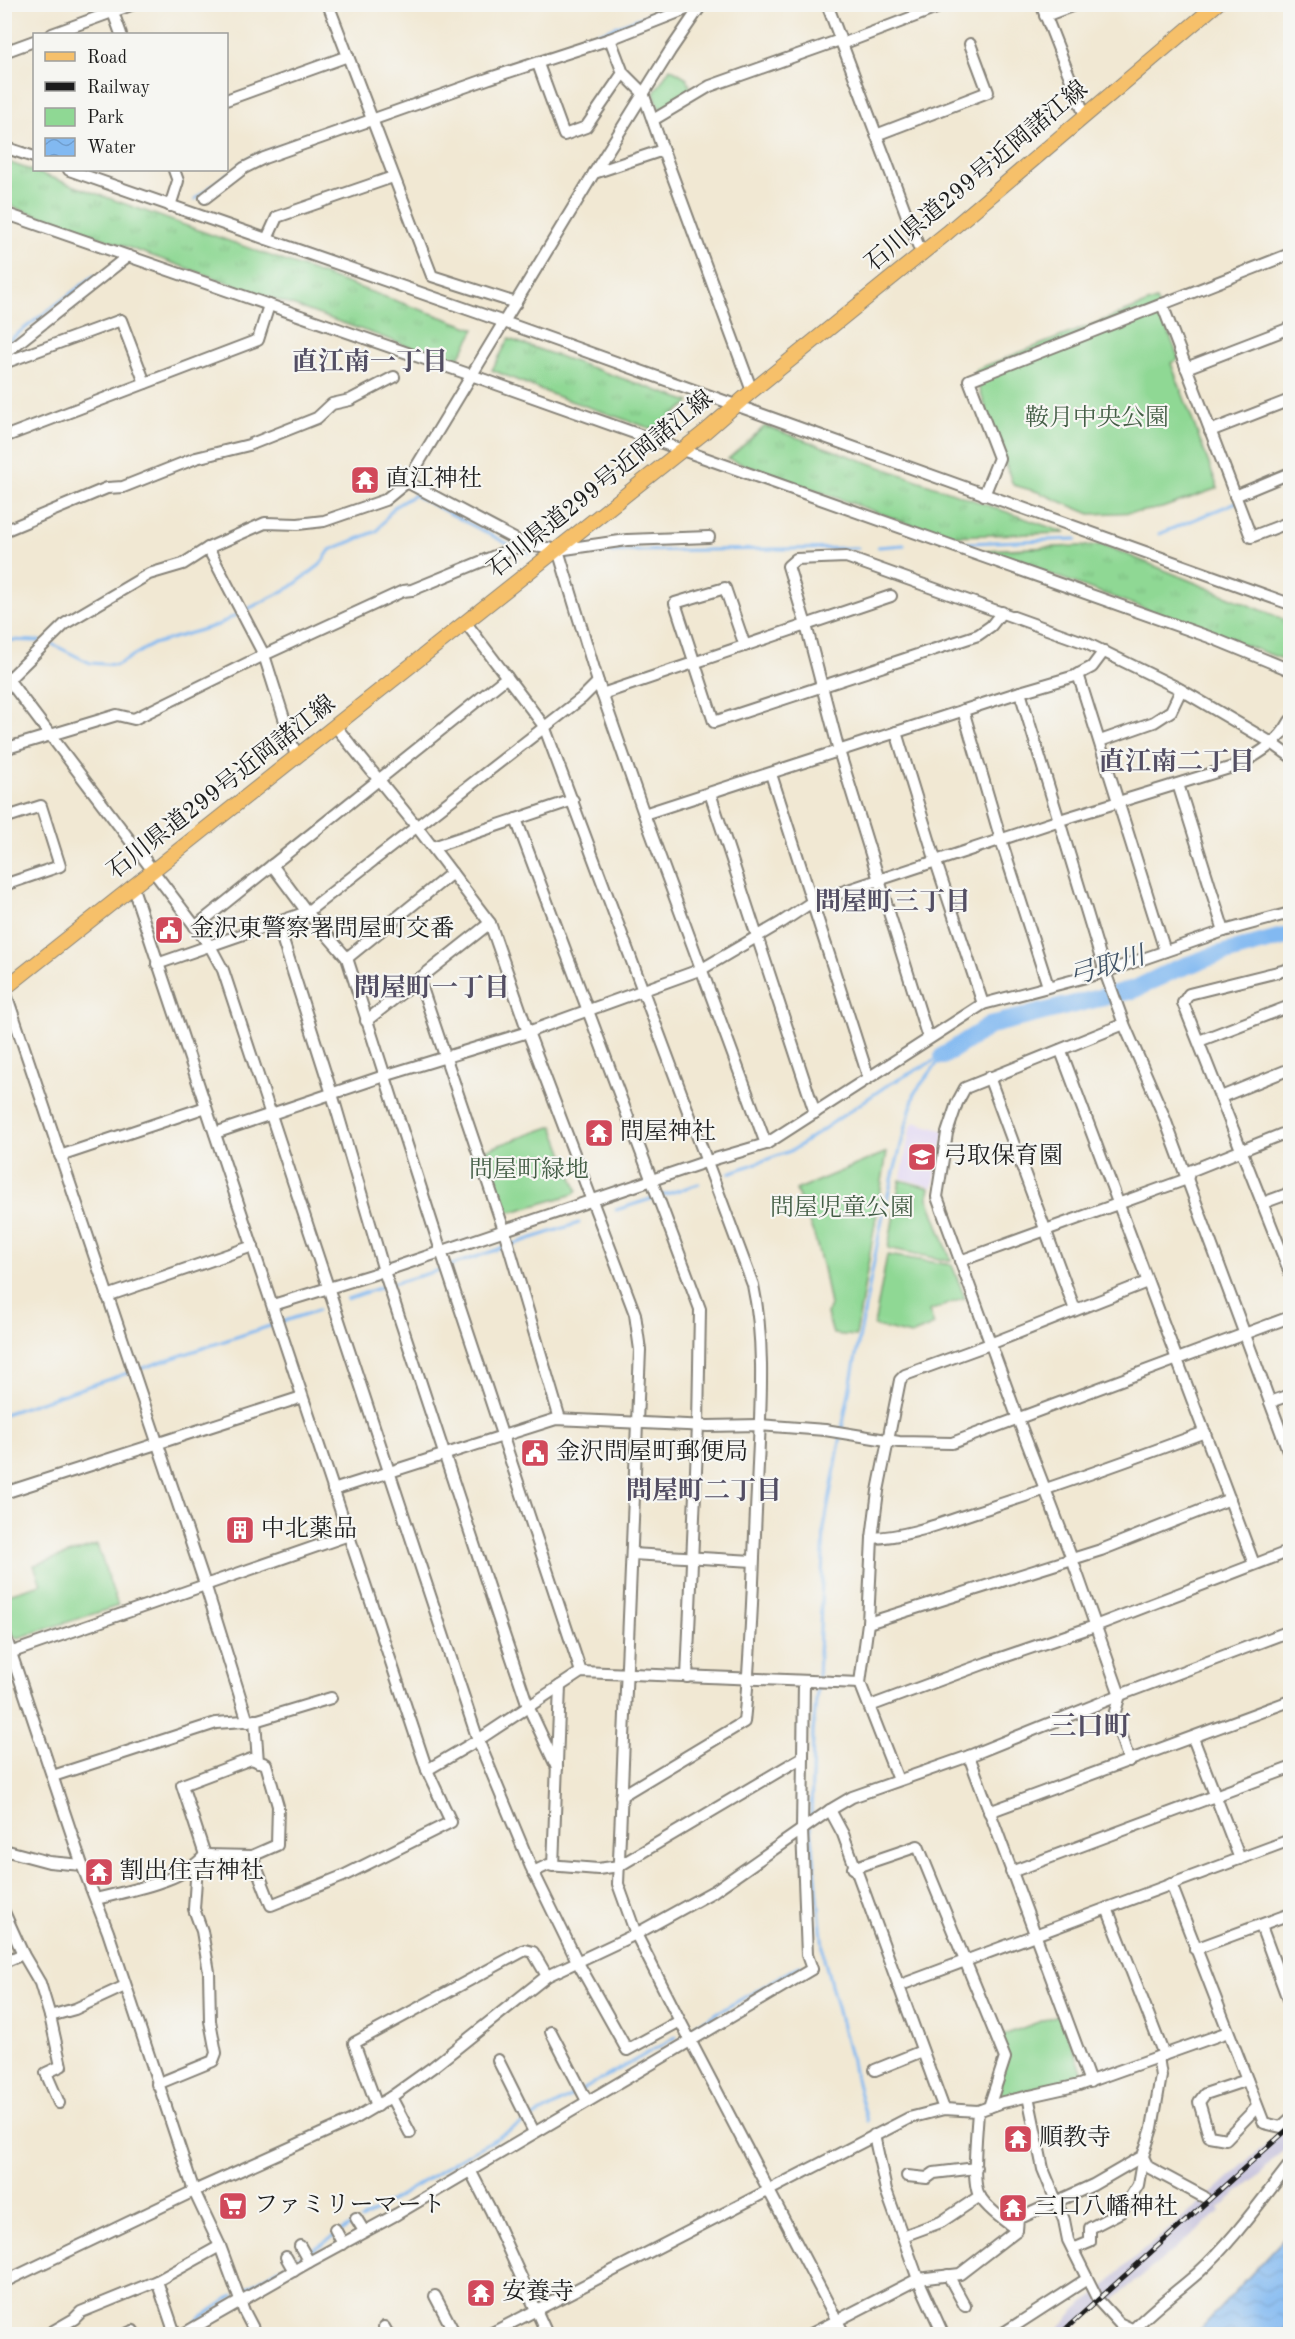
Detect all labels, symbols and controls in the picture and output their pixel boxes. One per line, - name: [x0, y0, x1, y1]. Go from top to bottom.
- legend: [33, 33, 228, 171]
- text: Road: [87, 49, 127, 67]
- street label: 石川県道299号近岡諸江線: [859, 75, 1093, 277]
- text: Railway: [87, 79, 150, 97]
- text: Park: [87, 109, 124, 127]
- text: Water: [87, 139, 136, 157]
- district label: 直江南一丁目: [292, 347, 448, 376]
- street label: 石川県道299号近岡諸江線: [482, 385, 718, 583]
- park label: 鞍月中央公園: [1025, 404, 1169, 431]
- temple icon: 直江神社: [349, 464, 381, 496]
- place label: 直江神社: [386, 465, 482, 492]
- street label: 石川県道299号近岡諸江線: [102, 689, 340, 884]
- district label: 直江南二丁目: [1099, 747, 1255, 776]
- district label: 問屋町三丁目: [815, 888, 971, 916]
- public building icon: 金沢東警察署問屋町交番: [153, 914, 185, 946]
- place label: 金沢東警察署問屋町交番: [190, 915, 454, 942]
- water label: 弓取川: [1065, 940, 1151, 991]
- district label: 問屋町一丁目: [354, 974, 510, 1002]
- temple icon: 問屋神社: [583, 1117, 615, 1149]
- place label: 問屋神社: [620, 1118, 716, 1145]
- school or university icon: 弓取保育園: [906, 1141, 938, 1173]
- place label: 弓取保育園: [943, 1142, 1063, 1169]
- park label: 問屋町緑地: [469, 1156, 589, 1183]
- park label: 問屋児童公園: [770, 1194, 914, 1221]
- public building icon: 金沢問屋町郵便局: [519, 1437, 551, 1469]
- place label: 金沢問屋町郵便局: [556, 1438, 748, 1465]
- district label: 問屋町二丁目: [626, 1477, 782, 1505]
- building icon: 中北薬品: [224, 1514, 256, 1546]
- place label: 中北薬品: [261, 1515, 357, 1542]
- district label: 三口町: [1050, 1712, 1131, 1741]
- temple icon: 割出住吉神社: [83, 1856, 115, 1888]
- place label: 割出住吉神社: [120, 1857, 264, 1884]
- temple icon: 順教寺: [1002, 2123, 1034, 2155]
- place label: 順教寺: [1039, 2124, 1111, 2151]
- supermarket icon: ファミリーマート: [217, 2190, 249, 2222]
- temple icon: 三口八幡神社: [997, 2192, 1029, 2224]
- place label: ファミリーマート: [254, 2193, 446, 2218]
- place label: 三口八幡神社: [1034, 2193, 1178, 2220]
- temple icon: 安養寺: [465, 2277, 497, 2309]
- place label: 安養寺: [502, 2278, 574, 2305]

